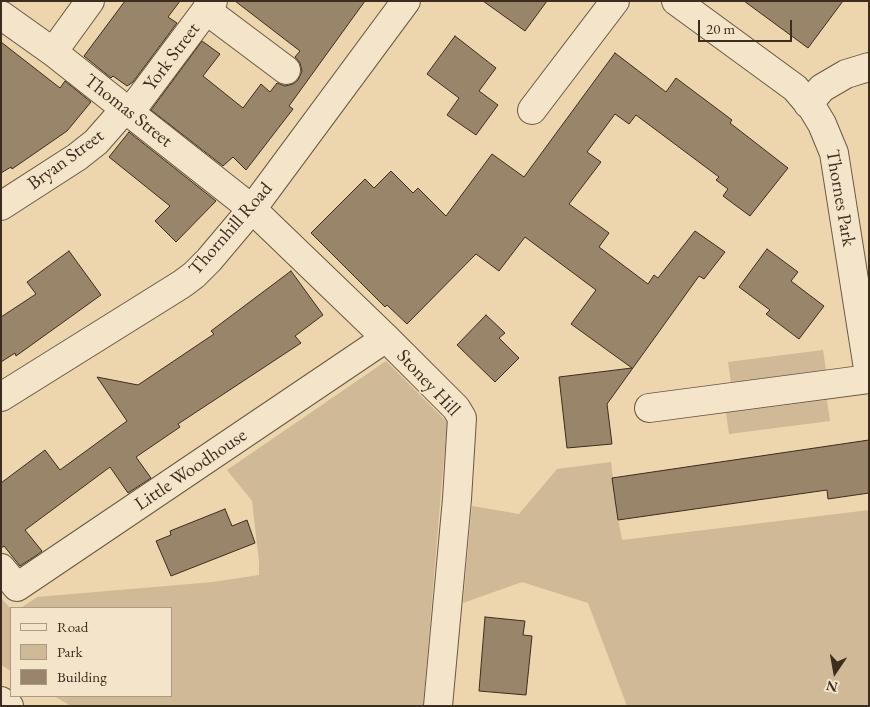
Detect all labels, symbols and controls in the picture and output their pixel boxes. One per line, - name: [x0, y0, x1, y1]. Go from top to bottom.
- scale bar: [700, 10, 794, 42]
- street label: York Street: [139, 18, 205, 96]
- text: 20 m: [706, 19, 735, 38]
- street label: Thomas Street: [79, 69, 177, 153]
- street label: Bryan Street: [23, 125, 109, 195]
- street label: Thornes Park: [820, 148, 860, 248]
- street label: Thornhill Road: [185, 178, 277, 280]
- street label: Stoney Hill: [391, 345, 465, 421]
- street label: Little Woodhouse: [131, 424, 251, 516]
- legend: [10, 607, 172, 697]
- text: Road: [57, 617, 88, 636]
- text: Park: [57, 642, 83, 661]
- north arrow: [810, 647, 860, 697]
- text: Building: [57, 667, 107, 686]
- text: N: [824, 677, 839, 697]

